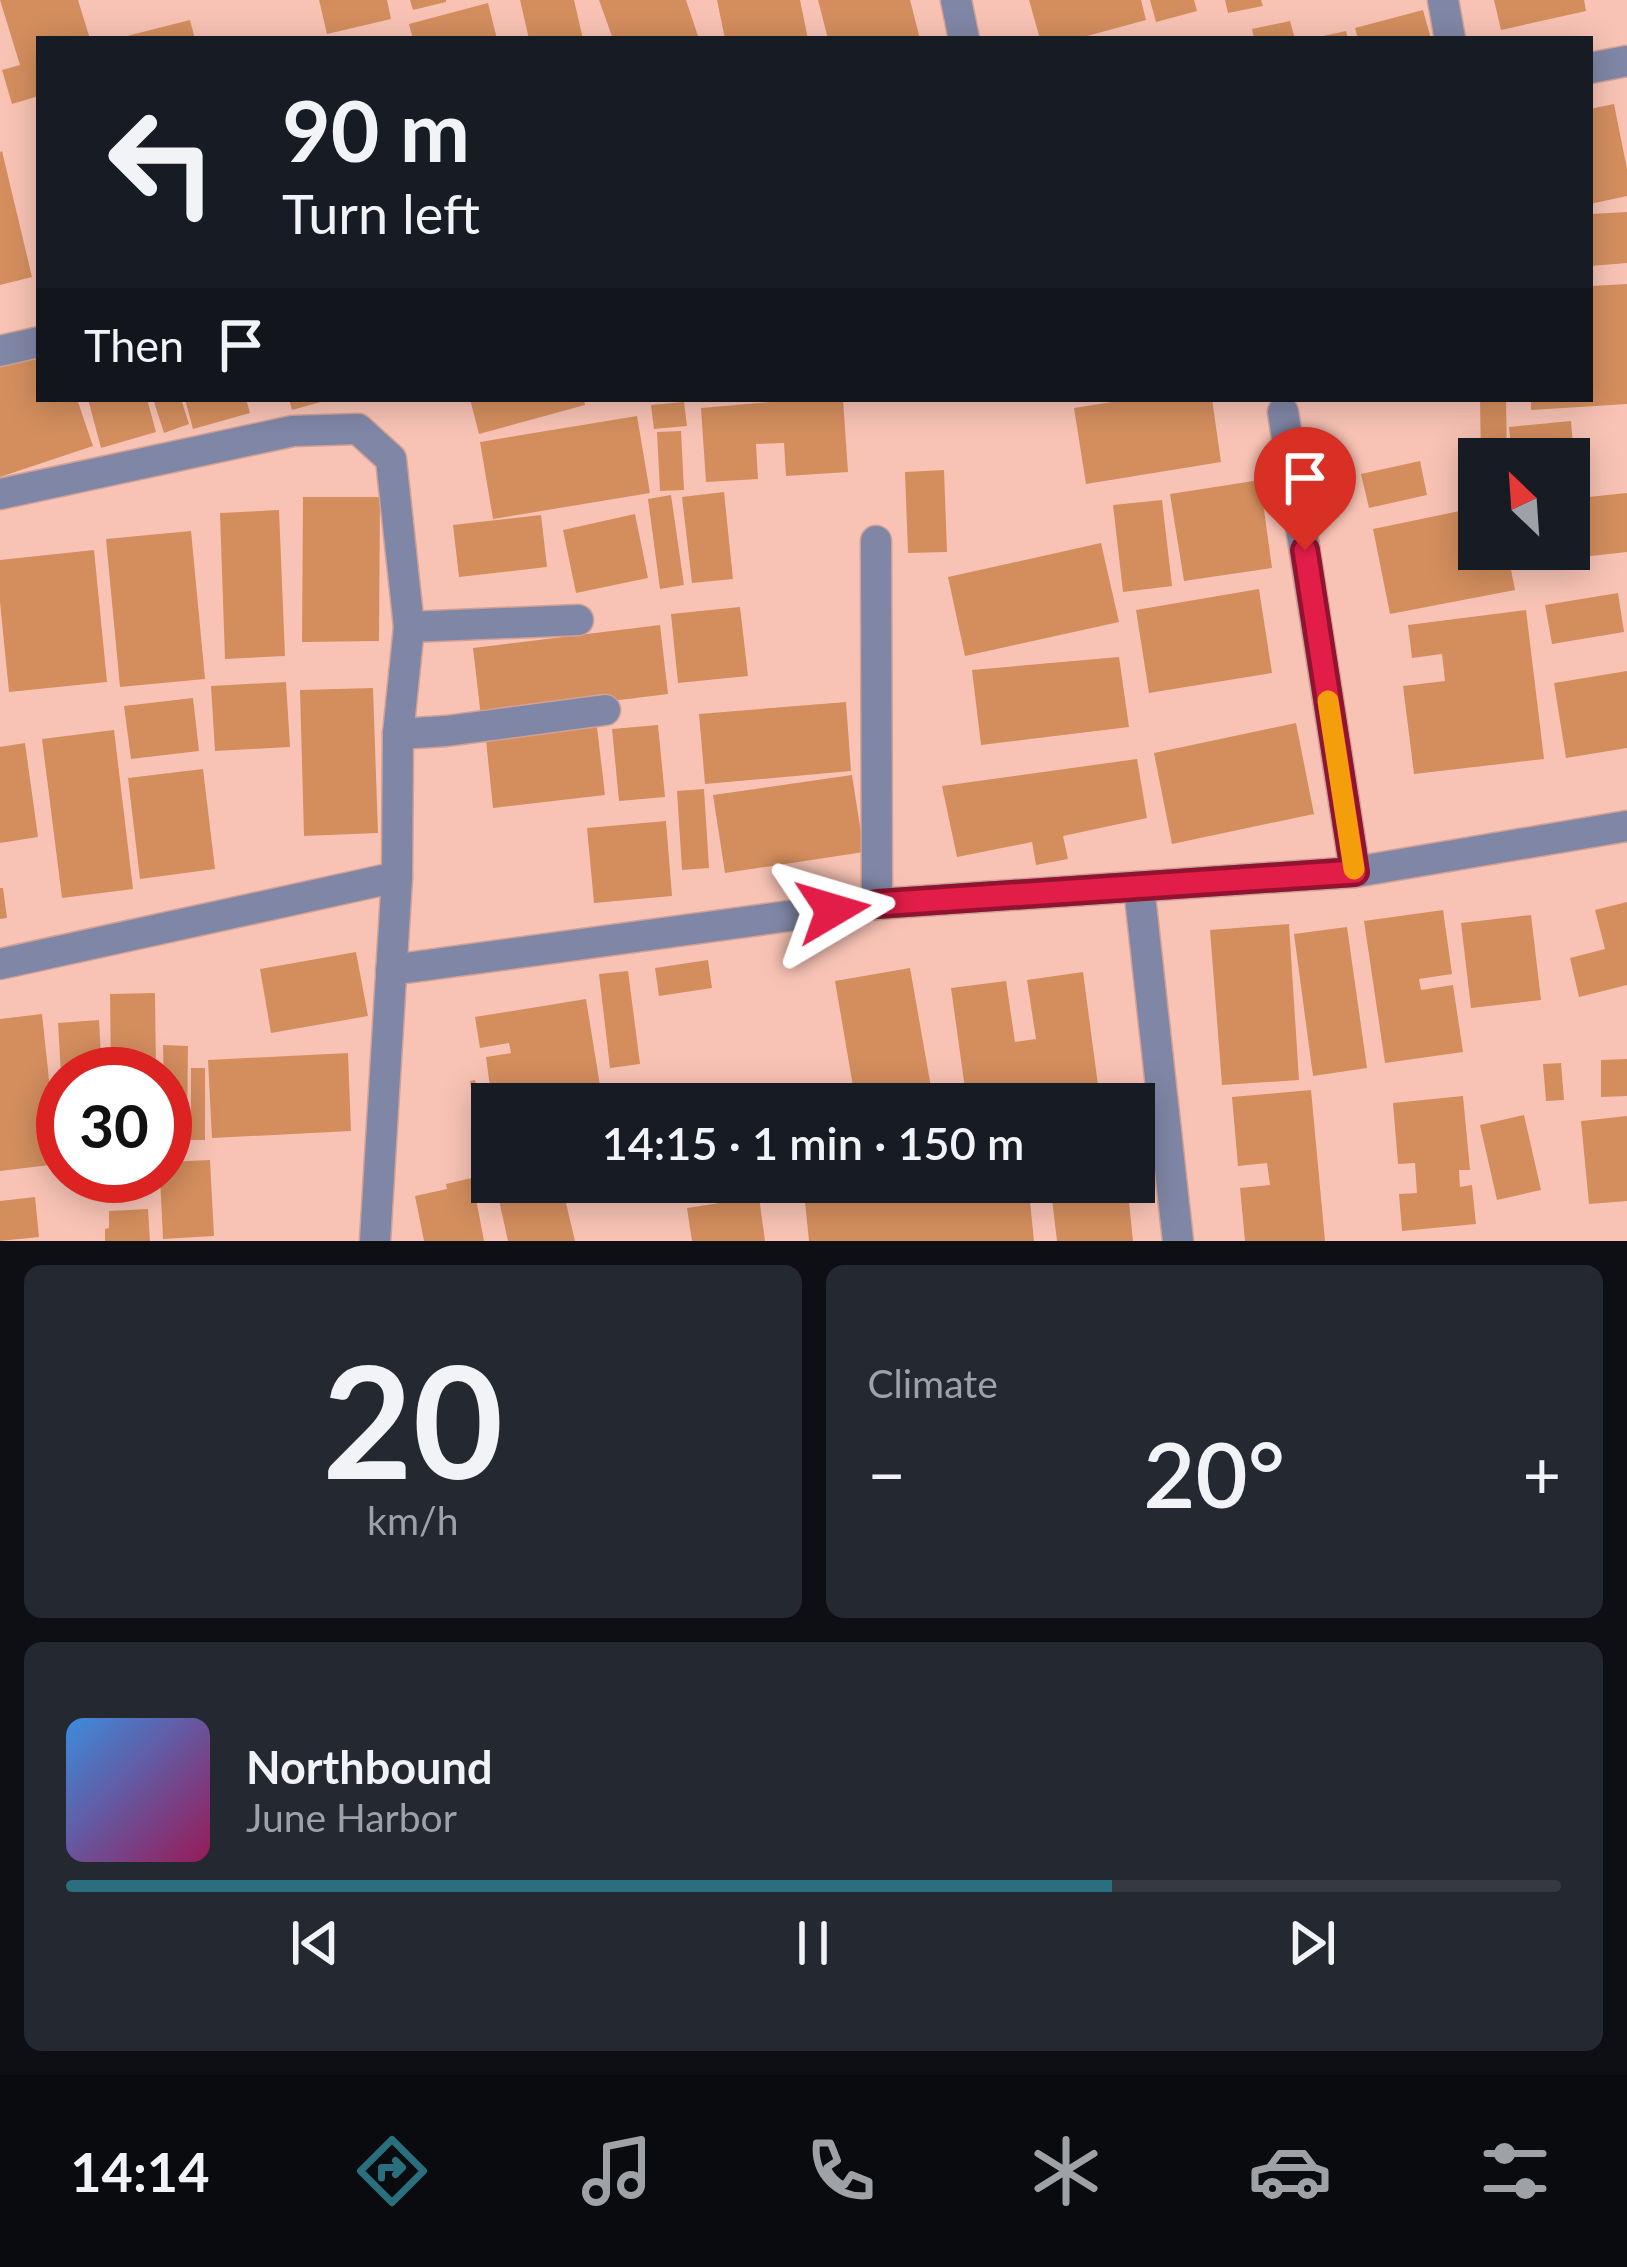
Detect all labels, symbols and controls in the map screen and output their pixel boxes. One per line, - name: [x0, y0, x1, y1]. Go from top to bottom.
- text: 90 m: [282, 79, 470, 180]
- icon: left: [84, 84, 240, 240]
- text: Turn left: [282, 181, 480, 246]
- icon: arrive: [208, 312, 274, 378]
- text: Then: [84, 318, 184, 372]
- pin: [1254, 427, 1356, 550]
- north arrow: [1458, 438, 1590, 570]
- map controls: [1458, 438, 1590, 570]
- icon: arrive: [1272, 445, 1338, 511]
- position arrow: [770, 847, 896, 973]
- speed limit sign: 30: [36, 1047, 192, 1203]
- text: 14:15 · 1 min · 150 m: [602, 1116, 1024, 1170]
- text: 20: [322, 1325, 503, 1512]
- text: Climate: [868, 1360, 998, 1406]
- text: 20°: [1143, 1419, 1285, 1527]
- text: −: [868, 1434, 906, 1513]
- text: +: [1523, 1434, 1561, 1513]
- text: km/h: [367, 1497, 458, 1543]
- text: Northbound: [246, 1740, 492, 1794]
- text: June Harbor: [246, 1794, 457, 1840]
- icon: previous: [282, 1910, 348, 1976]
- icon: pause: [780, 1910, 846, 1976]
- icon: next: [1279, 1910, 1345, 1976]
- icon: directions: [350, 2129, 434, 2213]
- icon: music: [575, 2129, 659, 2213]
- icon: phone: [799, 2129, 883, 2213]
- icon: climate: [1024, 2129, 1108, 2213]
- icon: car: [1248, 2129, 1332, 2213]
- icon: filters: [1473, 2129, 1557, 2213]
- text: 14:14: [70, 2139, 209, 2204]

